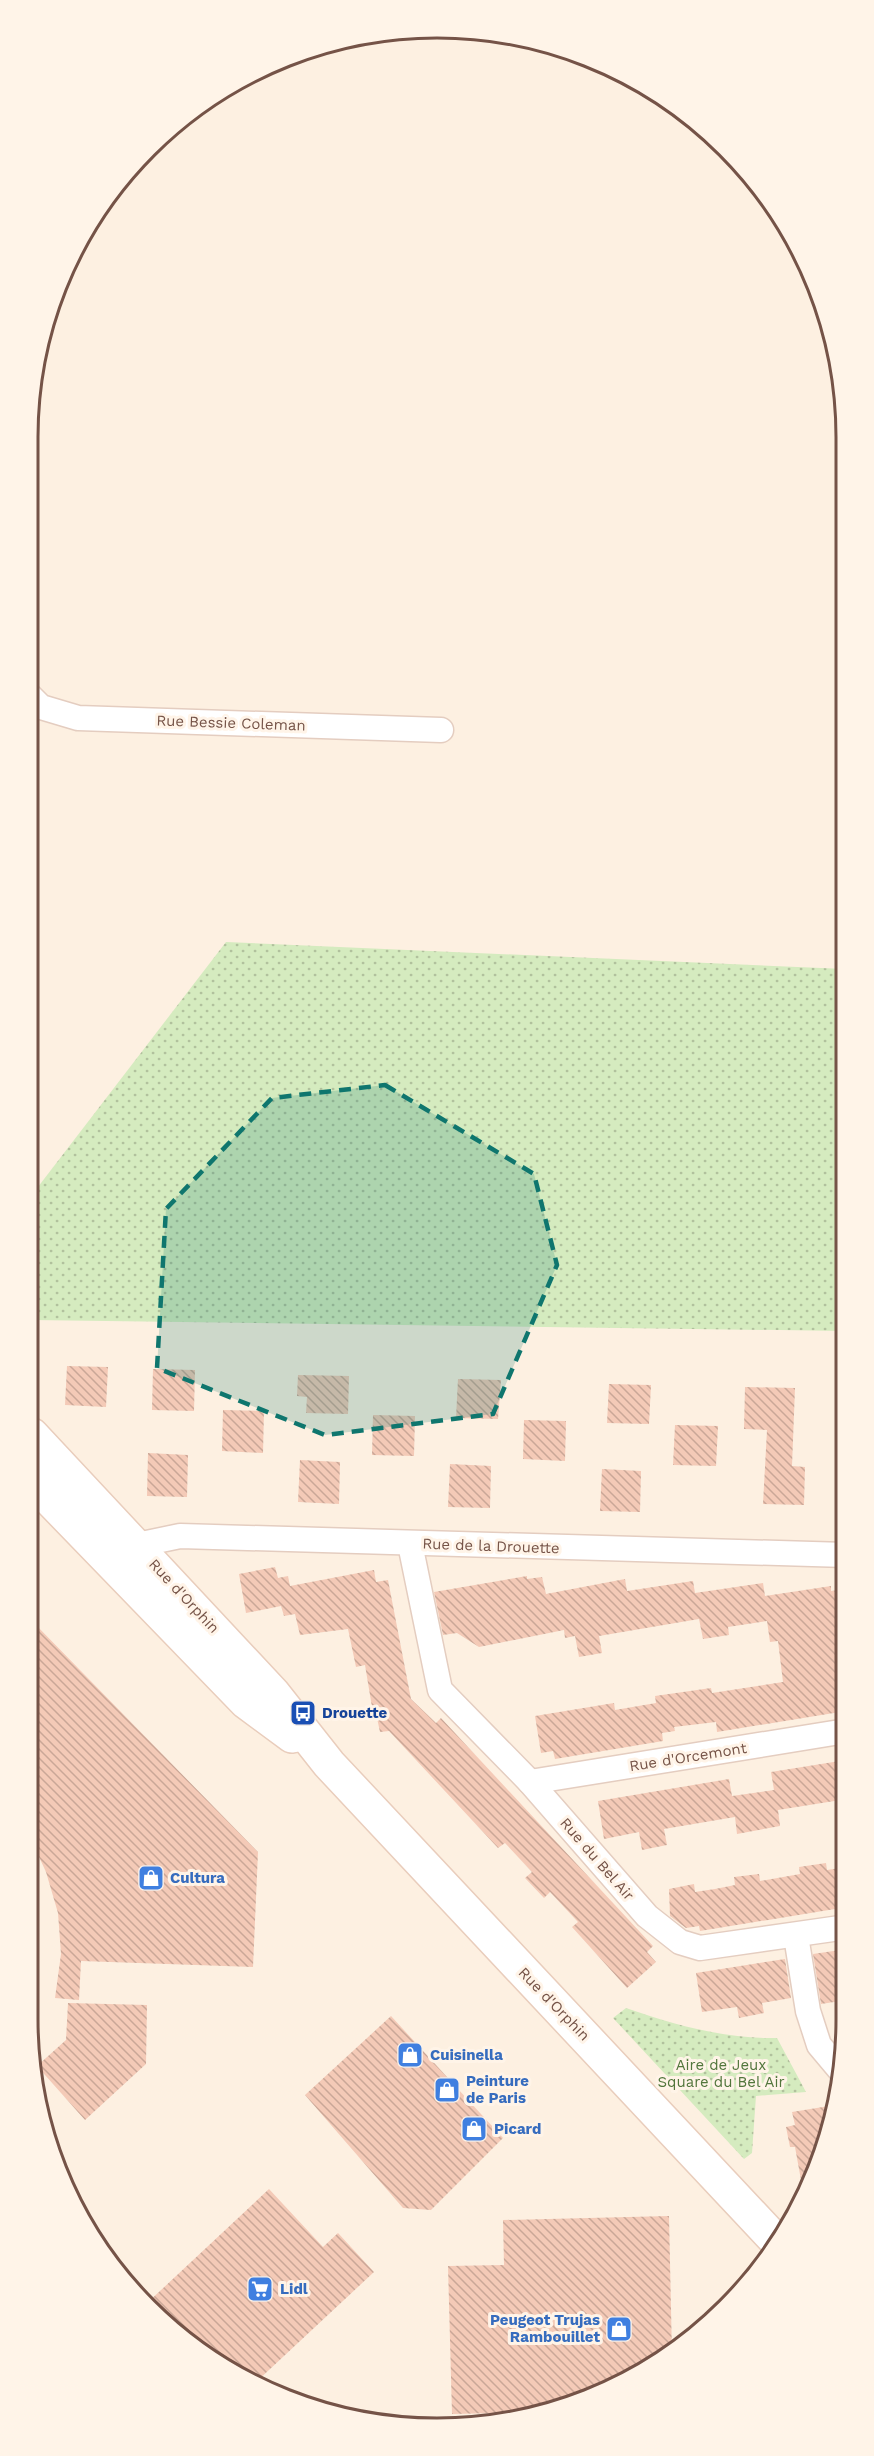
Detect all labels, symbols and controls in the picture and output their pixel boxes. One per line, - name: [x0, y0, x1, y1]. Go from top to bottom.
- street label: Rue Bessie Coleman: [156, 711, 306, 735]
- street label: Rue de la Drouette: [422, 1535, 560, 1557]
- street label: Rue d'Orphin: [145, 1555, 223, 1637]
- bus stop icon: Drouette: [288, 1698, 318, 1728]
- place label: Drouette: [322, 1704, 388, 1722]
- street label: Rue d'Orcemont: [628, 1739, 749, 1775]
- street label: Rue du Bel Air: [556, 1814, 638, 1904]
- shop icon: Cultura: [136, 1863, 166, 1893]
- place label: Cultura: [170, 1869, 225, 1887]
- street label: Rue d'Orphin: [515, 1964, 593, 2044]
- shop icon: Cuisinella: [395, 2040, 425, 2070]
- place label: Cuisinella: [430, 2046, 503, 2064]
- park label: Aire de Jeux Square du Bel Air: [657, 2056, 785, 2091]
- place label: Peinture de Paris: [466, 2072, 529, 2107]
- shop icon: Peinture de Paris: [432, 2075, 462, 2105]
- shop icon: Picard: [459, 2114, 489, 2144]
- place label: Picard: [494, 2120, 541, 2138]
- supermarket icon: Lidl: [245, 2274, 275, 2304]
- place label: Lidl: [280, 2280, 308, 2298]
- place label: Peugeot Trujas Rambouillet: [490, 2311, 600, 2346]
- shop icon: Peugeot Trujas Rambouillet: [604, 2314, 634, 2344]

